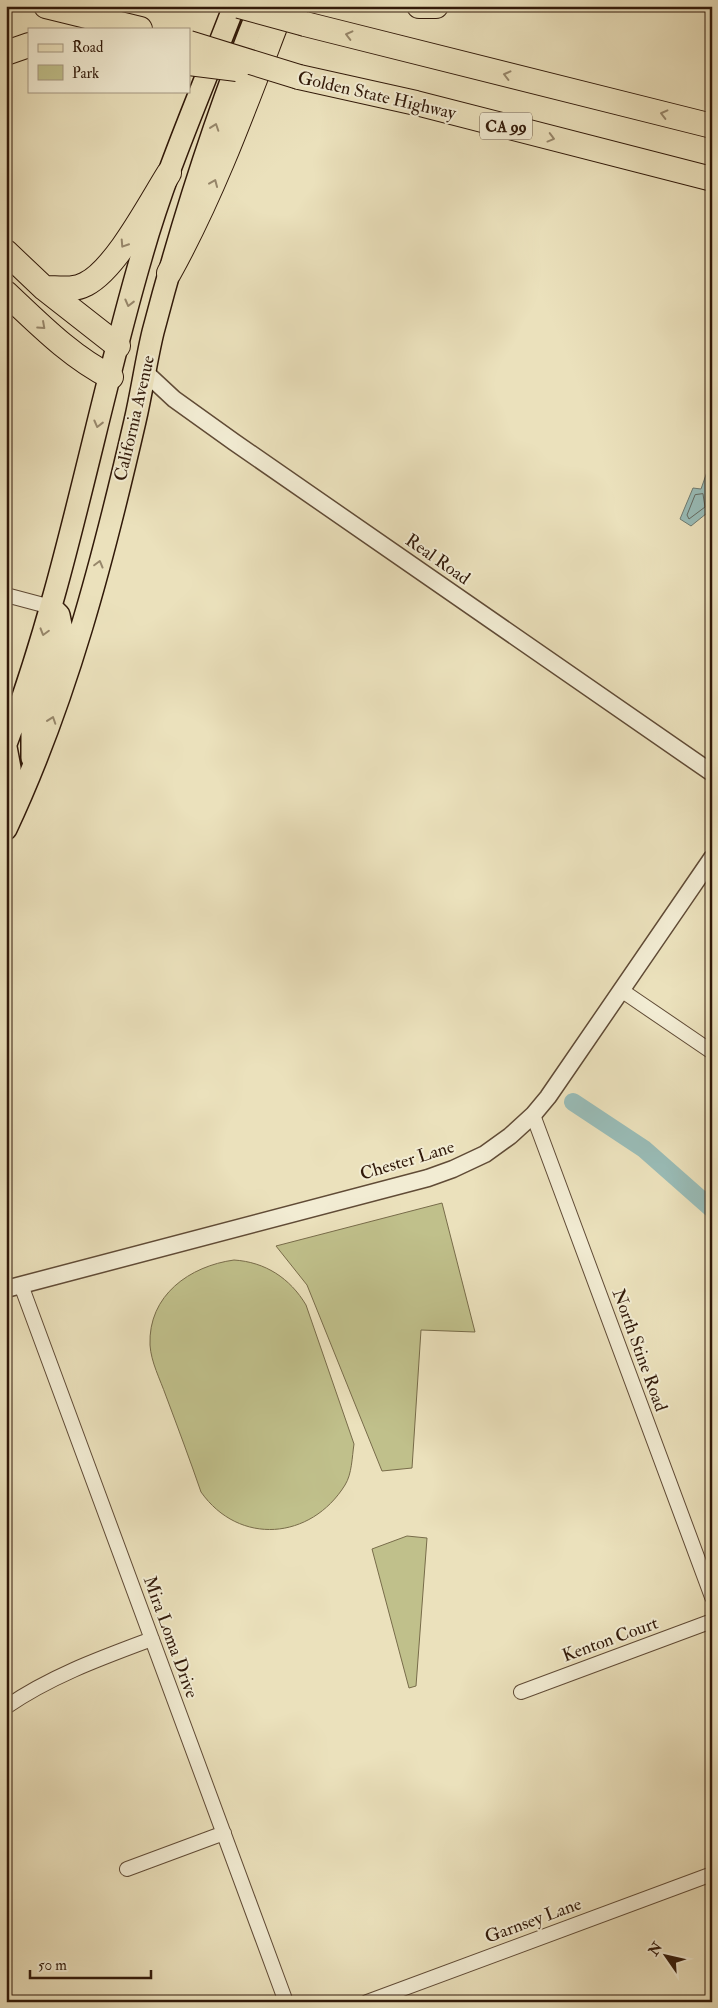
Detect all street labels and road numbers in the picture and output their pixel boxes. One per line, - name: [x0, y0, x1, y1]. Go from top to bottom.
- street label: Golden State Highway: [295, 66, 459, 125]
- road number: CA 99: [480, 112, 532, 140]
- street label: California Avenue: [109, 353, 160, 483]
- street label: Real Road: [401, 529, 475, 590]
- street label: Chester Lane: [357, 1135, 458, 1186]
- street label: North Stine Road: [607, 1286, 672, 1415]
- street label: Mira Loma Drive: [138, 1573, 203, 1702]
- street label: Kenton Court: [559, 1611, 661, 1667]
- street label: Garnsey Lane: [482, 1892, 585, 1949]

